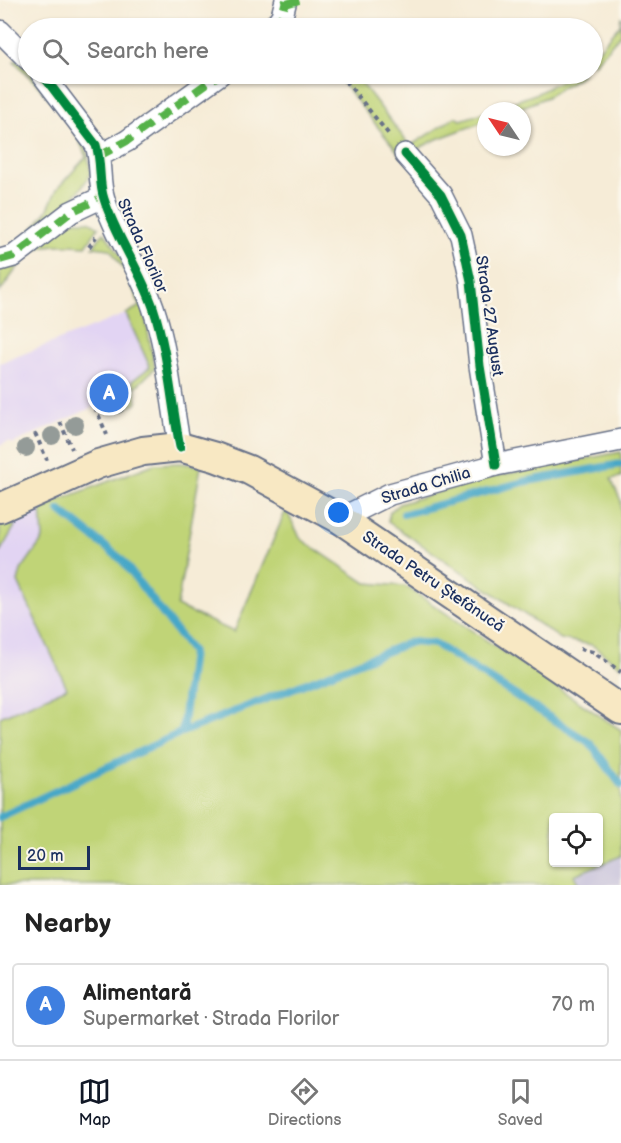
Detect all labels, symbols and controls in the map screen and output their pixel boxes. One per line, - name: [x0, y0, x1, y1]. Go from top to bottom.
- search box: [18, 18, 603, 84]
- icon: search: [39, 35, 72, 68]
- text: Search here: [87, 38, 209, 65]
- north arrow: [477, 102, 531, 156]
- street label: Strada Florilor: [113, 196, 171, 296]
- street label: Strada 27 August: [471, 254, 507, 378]
- pin: A: [90, 370, 128, 416]
- street label: Strada Chilia: [379, 463, 473, 509]
- your location: [324, 498, 353, 527]
- street label: Strada Petru Ștefănucă: [359, 527, 507, 637]
- map controls: [549, 813, 603, 867]
- button: locate: [549, 813, 603, 867]
- scale bar: [18, 843, 90, 870]
- text: 20 m: [27, 847, 63, 866]
- text: Nearby: [24, 909, 111, 940]
- text: Alimentară: [83, 980, 192, 1007]
- text: A: [39, 993, 52, 1017]
- text: 70 m: [551, 993, 595, 1017]
- text: Supermarket · Strada Florilor: [83, 1007, 339, 1031]
- tab: Map: [78, 1075, 111, 1130]
- tab: Directions: [268, 1075, 341, 1130]
- tab: Saved: [498, 1075, 543, 1130]

